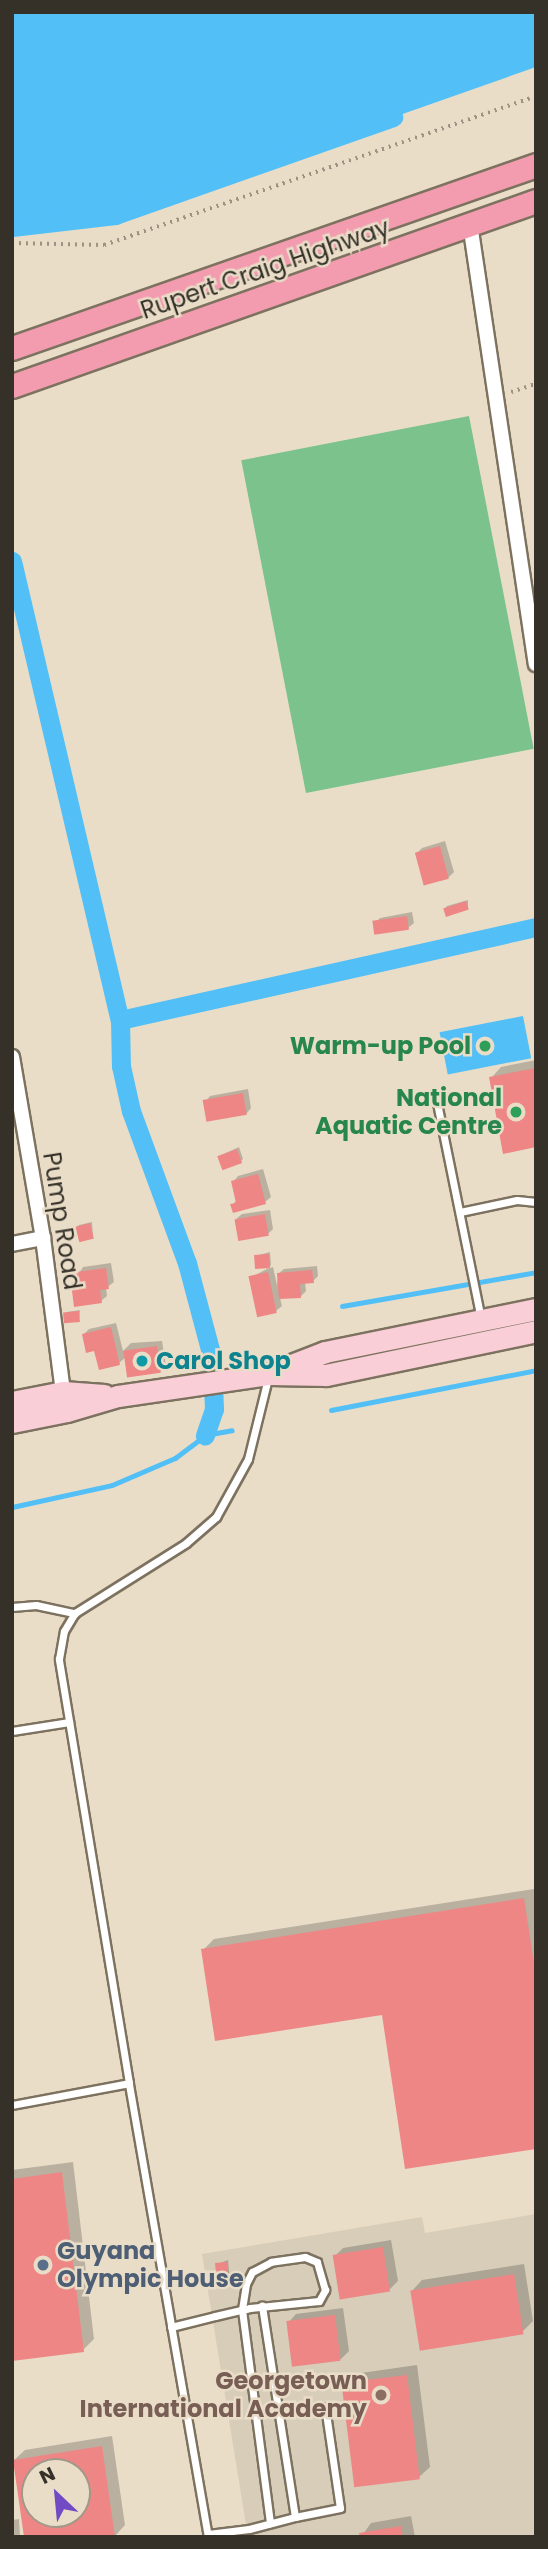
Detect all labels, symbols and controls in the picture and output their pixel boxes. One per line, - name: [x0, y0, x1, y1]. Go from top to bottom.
- street label: Rupert Craig Highway: [137, 213, 393, 325]
- place label: Warm-up Pool: [290, 1032, 471, 1060]
- marker: Warm-up Pool: [477, 1038, 493, 1054]
- place label: National Aquatic Centre: [315, 1084, 502, 1140]
- marker: National Aquatic Centre: [508, 1104, 524, 1120]
- street label: Pump Road: [37, 1150, 87, 1292]
- place label: Carol Shop: [156, 1347, 291, 1375]
- marker: Carol Shop: [134, 1353, 150, 1369]
- place label: Guyana Olympic House: [57, 2237, 244, 2293]
- marker: Guyana Olympic House: [35, 2257, 51, 2273]
- place label: Georgetown International Academy: [80, 2367, 367, 2423]
- marker: Georgetown International Academy: [373, 2387, 389, 2403]
- north arrow: [21, 2458, 91, 2528]
- text: N: [35, 2460, 60, 2491]

